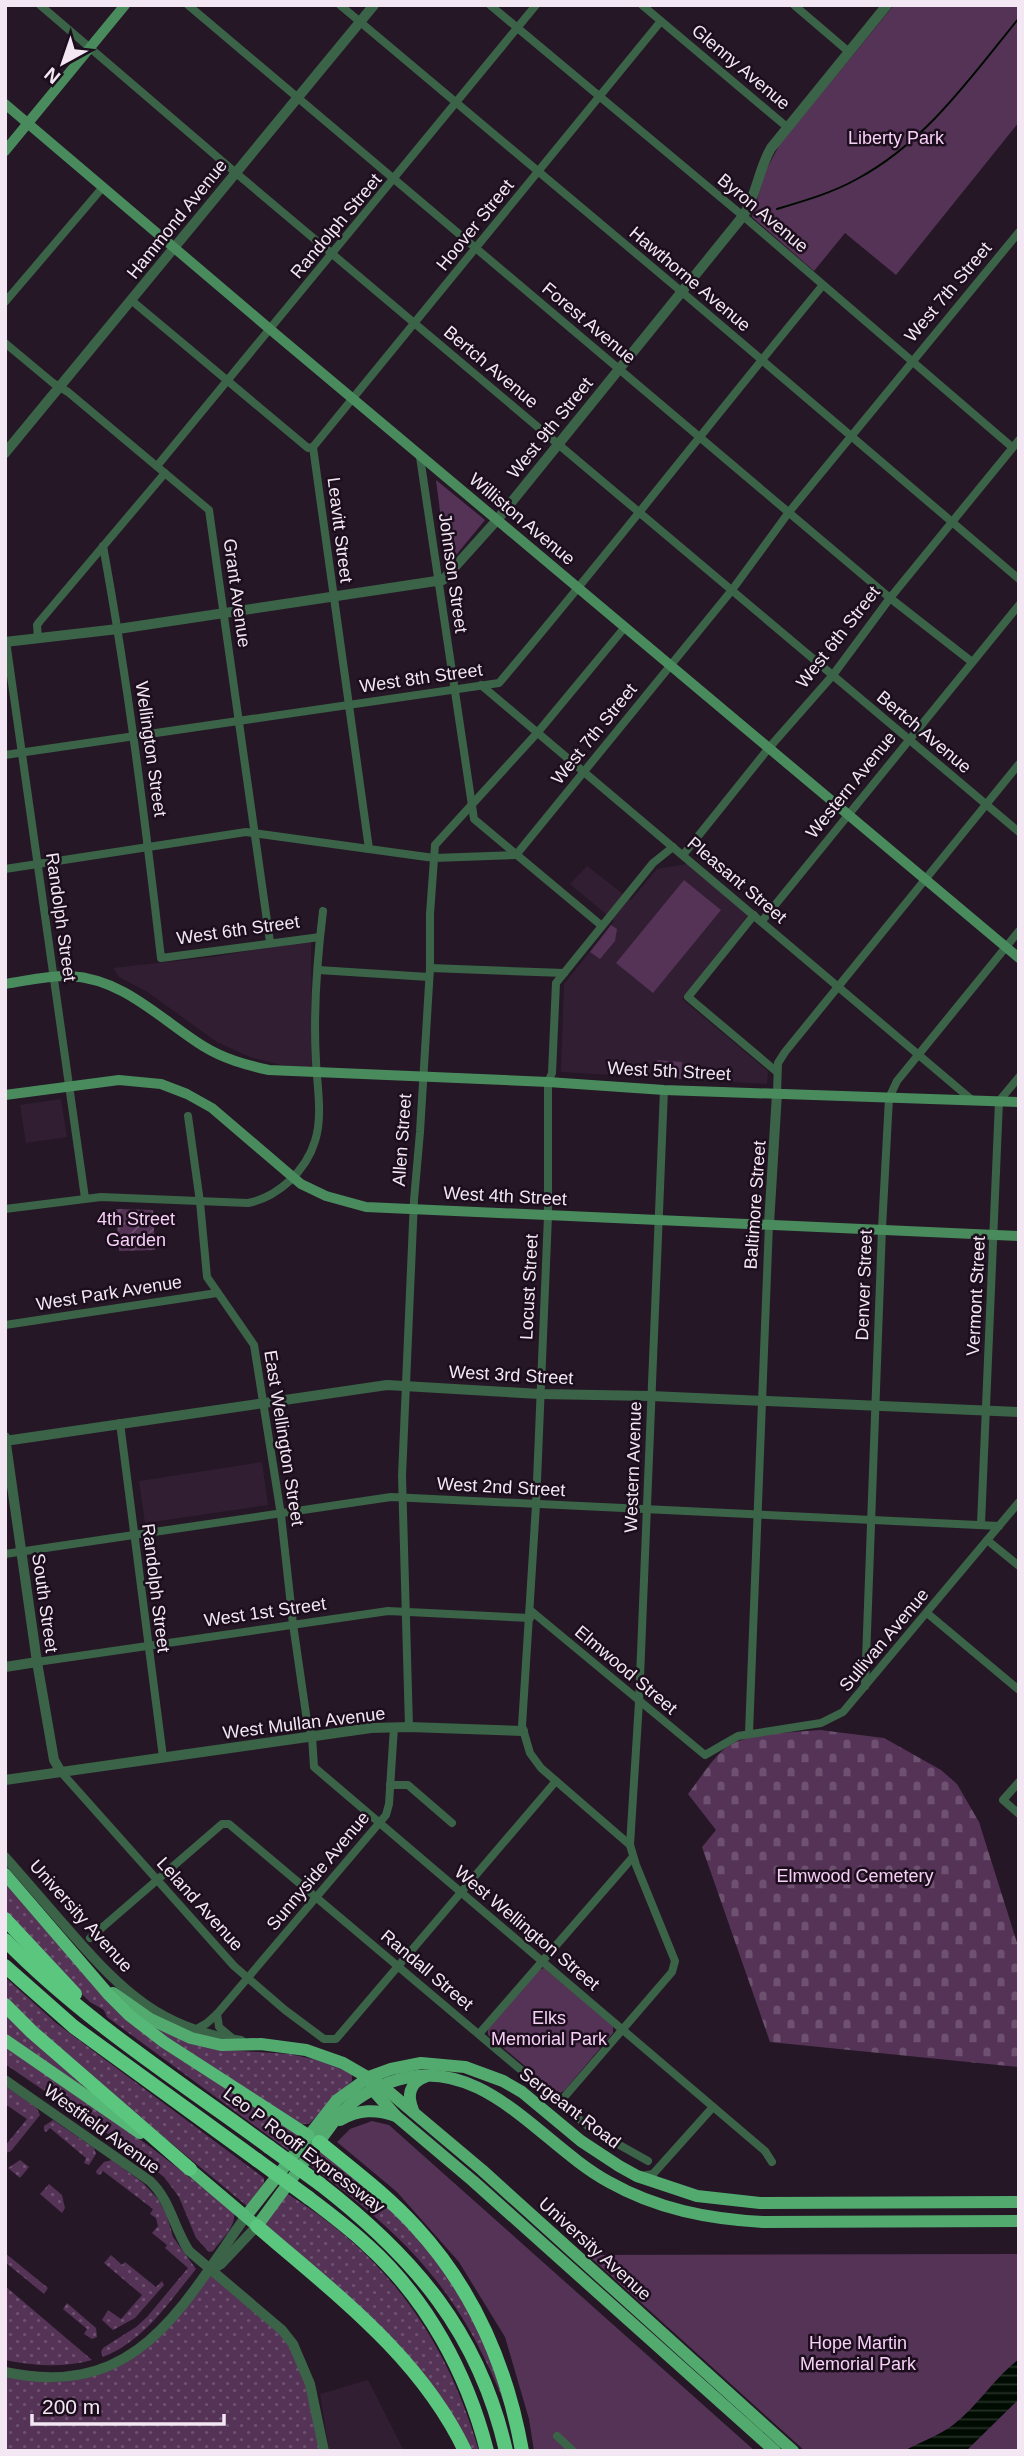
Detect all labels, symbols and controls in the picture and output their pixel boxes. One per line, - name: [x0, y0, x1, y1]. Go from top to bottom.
- street label: Glenny Avenue: [688, 20, 794, 114]
- north arrow: [28, 28, 98, 98]
- text: N: [40, 63, 64, 88]
- park label: Liberty Park: [848, 128, 945, 148]
- street label: Hammond Avenue: [123, 155, 231, 283]
- street label: Byron Avenue: [714, 169, 812, 257]
- street label: Randolph Street: [287, 170, 385, 282]
- street label: Hoover Street: [432, 176, 518, 274]
- street label: Hawthorne Avenue: [625, 223, 755, 335]
- street label: West 7th Street: [901, 238, 995, 346]
- street label: Forest Avenue: [538, 278, 640, 368]
- street label: Bertch Avenue: [440, 322, 542, 412]
- street label: West 9th Street: [503, 374, 597, 482]
- street label: Williston Avenue: [465, 469, 579, 569]
- street label: Leavitt Street: [324, 476, 356, 584]
- street label: Johnson Street: [435, 512, 471, 634]
- street label: Grant Avenue: [219, 537, 255, 649]
- street label: West 6th Street: [792, 582, 884, 692]
- street label: West 8th Street: [358, 659, 484, 697]
- street label: Wellington Street: [132, 680, 170, 818]
- street label: West 7th Street: [547, 680, 641, 788]
- street label: Bertch Avenue: [873, 687, 975, 777]
- street label: Western Avenue: [802, 728, 900, 842]
- street label: Pleasant Street: [683, 833, 791, 927]
- street label: Randolph Street: [42, 851, 80, 983]
- street label: West 6th Street: [175, 911, 301, 949]
- street label: West 5th Street: [607, 1058, 731, 1084]
- street label: Allen Street: [389, 1093, 415, 1187]
- street label: Baltimore Street: [741, 1140, 769, 1270]
- street label: West 4th Street: [443, 1183, 567, 1209]
- park label: 4th Street Garden: [97, 1209, 175, 1250]
- street label: Denver Street: [852, 1229, 876, 1341]
- street label: Locust Street: [516, 1234, 542, 1340]
- street label: Vermont Street: [963, 1236, 989, 1356]
- street label: West Park Avenue: [35, 1272, 183, 1314]
- street label: East Wellington Street: [260, 1349, 308, 1527]
- street label: West 3rd Street: [448, 1362, 574, 1388]
- street label: Western Avenue: [621, 1401, 645, 1533]
- street label: West 2nd Street: [436, 1474, 566, 1500]
- street label: Randolph Street: [138, 1522, 174, 1654]
- street label: South Street: [28, 1552, 62, 1654]
- street label: Sullivan Avenue: [835, 1585, 933, 1695]
- street label: West 1st Street: [203, 1594, 327, 1630]
- street label: Elmwood Street: [571, 1622, 681, 1718]
- street label: West Mullan Avenue: [222, 1703, 386, 1743]
- street label: Sunnyside Avenue: [263, 1808, 373, 1934]
- street label: Leland Avenue: [153, 1853, 247, 1955]
- street label: University Avenue: [25, 1856, 137, 1976]
- street label: West Wellington Street: [451, 1862, 603, 1994]
- park label: Elmwood Cemetery: [776, 1866, 934, 1886]
- street label: Randall Street: [377, 1926, 477, 2014]
- park label: Elks Memorial Park: [491, 2008, 608, 2049]
- street label: Sergeant Road: [516, 2064, 624, 2152]
- street label: Westfield Avenue: [40, 2080, 164, 2178]
- street label: Leo P Rooff Expressway: [220, 2083, 388, 2217]
- street label: University Avenue: [535, 2193, 655, 2305]
- park label: Hope Martin Memorial Park: [800, 2333, 917, 2374]
- scale bar: [32, 2382, 224, 2426]
- text: 200 m: [42, 2395, 100, 2418]

